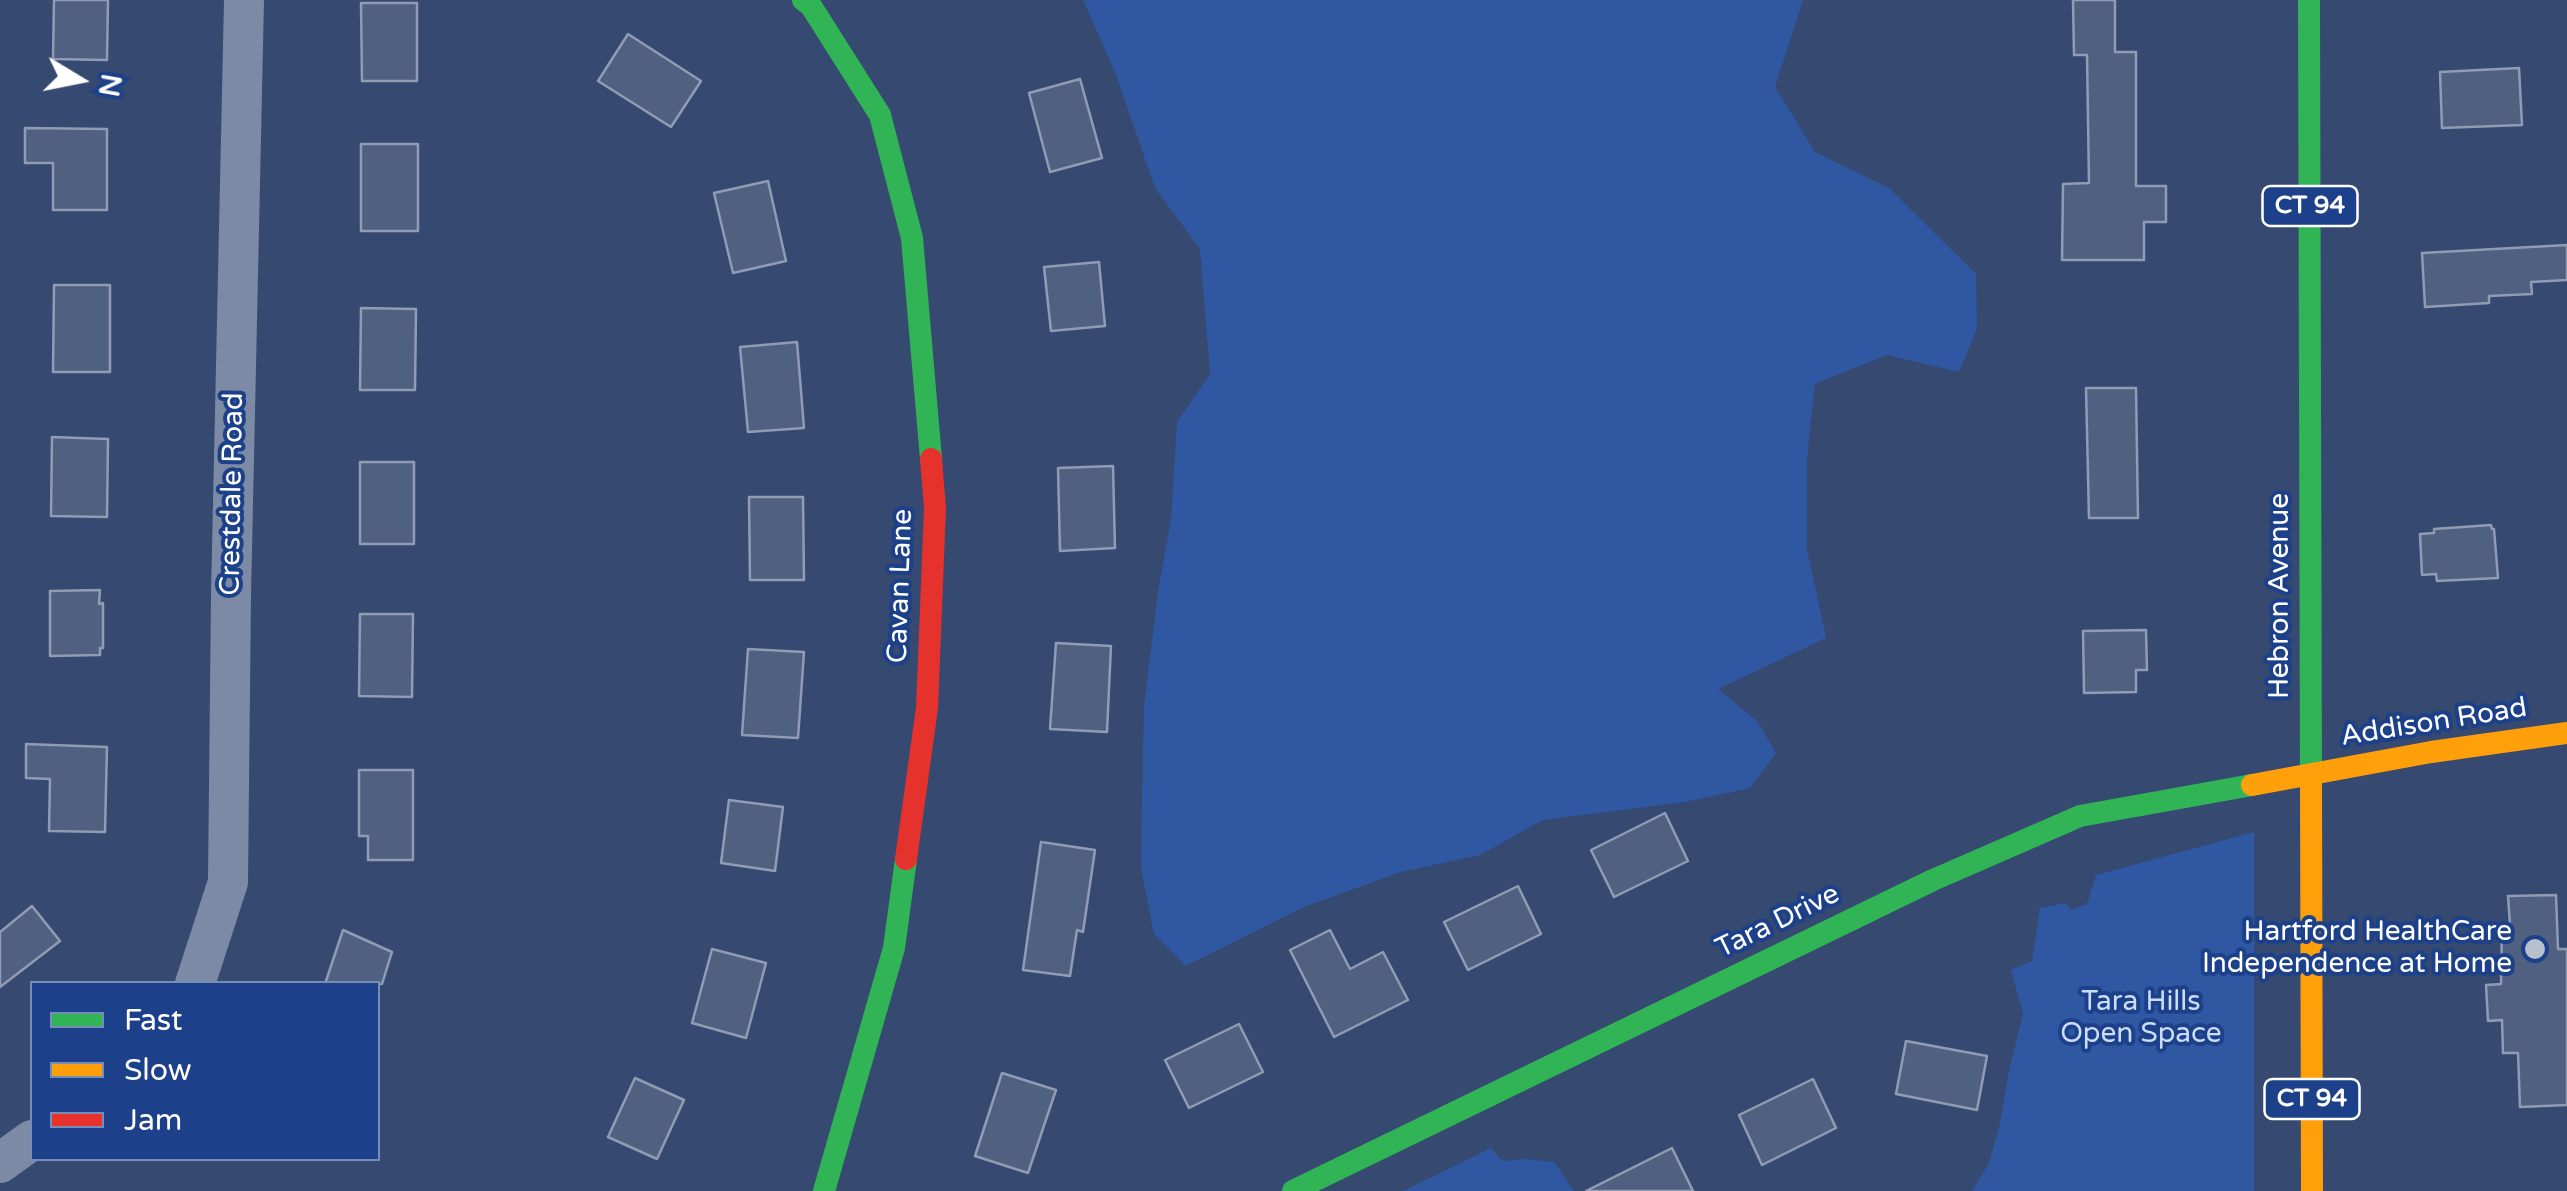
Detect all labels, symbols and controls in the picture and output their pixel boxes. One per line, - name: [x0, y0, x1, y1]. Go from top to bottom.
- north arrow: [30, 30, 130, 130]
- text: N: [91, 71, 128, 99]
- road number: CT 94: [2262, 186, 2358, 226]
- street label: Crestdale Road: [214, 392, 252, 596]
- street label: Hebron Avenue: [2264, 493, 2298, 699]
- street label: Cavan Lane: [882, 508, 920, 664]
- street label: Addison Road: [2339, 692, 2529, 754]
- street label: Tara Drive: [1711, 878, 1845, 966]
- place label: Hartford HealthCare Independence at Home: [2202, 916, 2512, 982]
- marker: Hartford HealthCare Independence at Home: [2522, 936, 2548, 962]
- legend: [30, 981, 380, 1161]
- park label: Tara Hills Open Space: [2060, 986, 2222, 1052]
- text: Fast: [124, 1002, 183, 1039]
- text: Slow: [124, 1052, 192, 1089]
- road number: CT 94: [2264, 1079, 2360, 1119]
- text: Jam: [124, 1102, 182, 1139]

